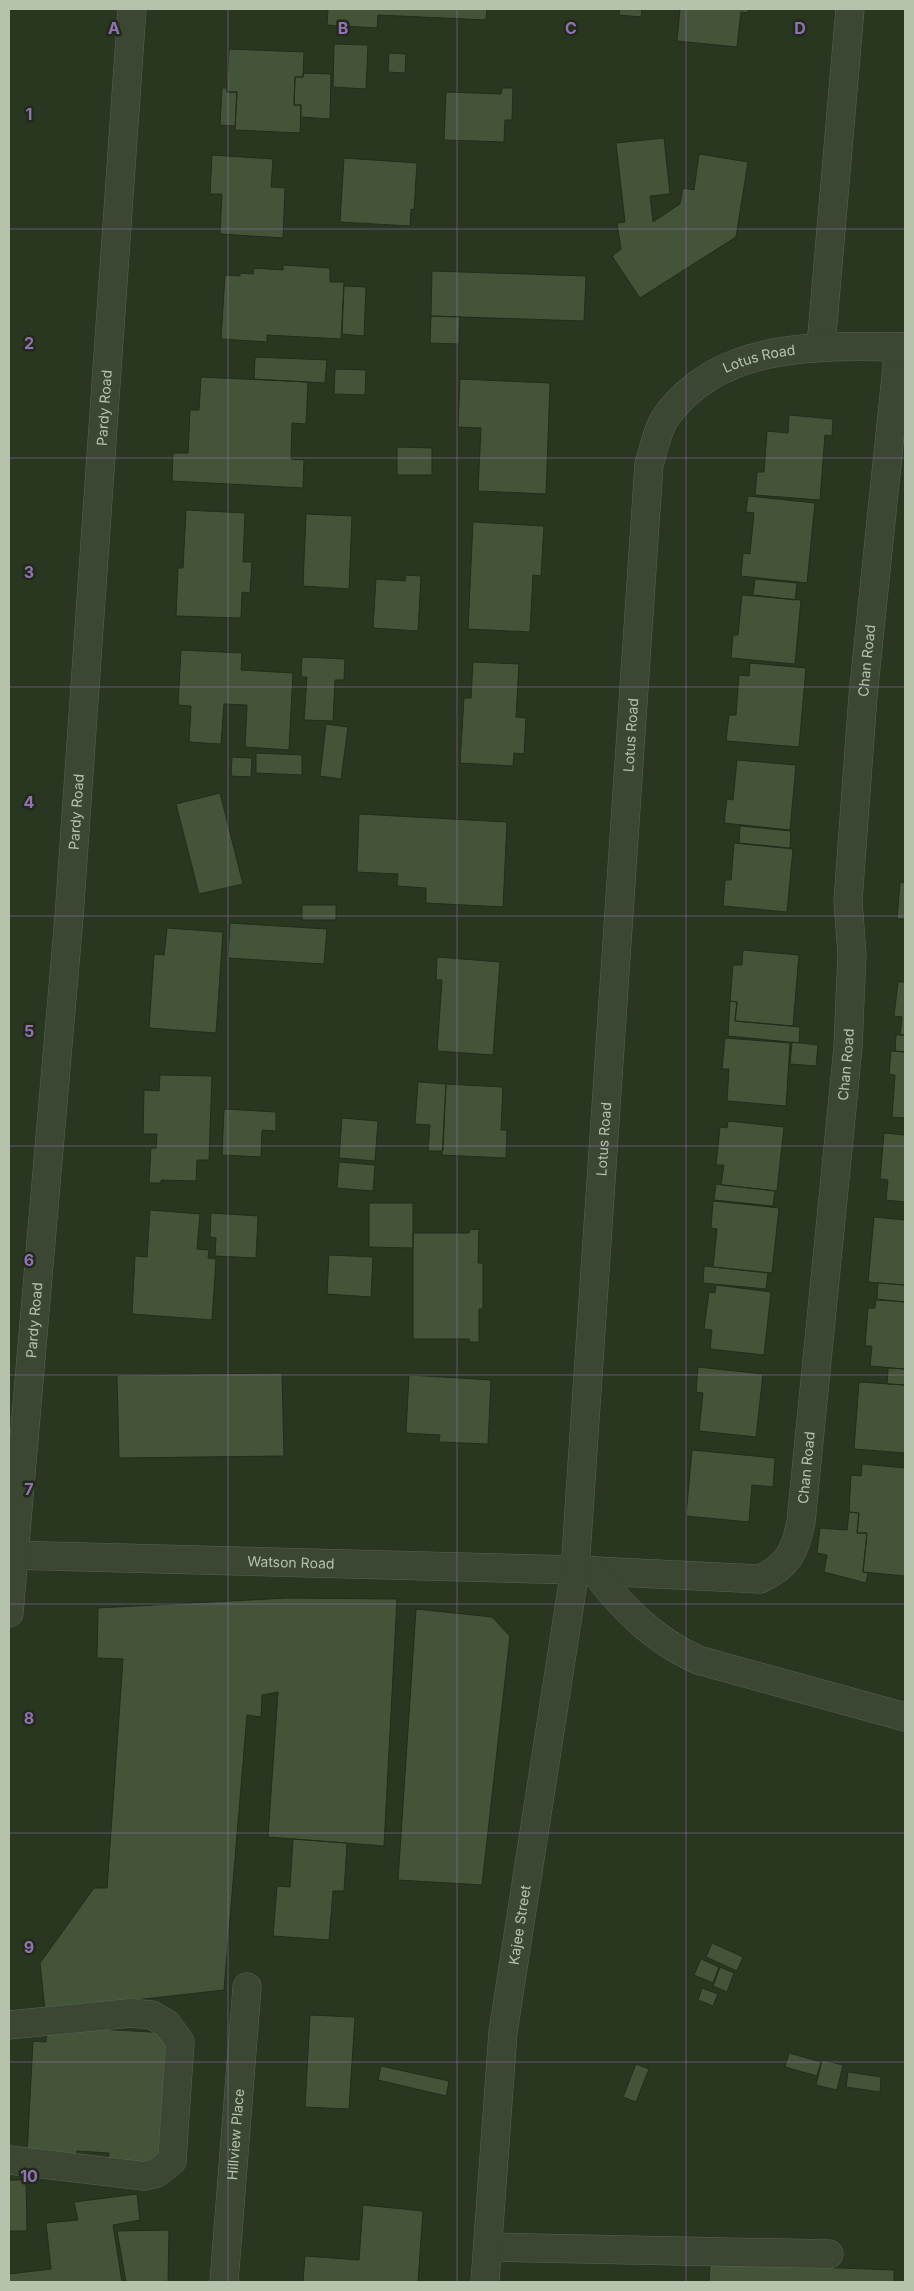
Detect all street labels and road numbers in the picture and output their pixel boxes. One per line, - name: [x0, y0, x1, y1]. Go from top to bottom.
- street label: Lotus Road: [720, 341, 796, 376]
- street label: Pardy Road: [93, 369, 115, 446]
- street label: Chan Road: [854, 624, 878, 697]
- street label: Lotus Road: [619, 697, 641, 773]
- street label: Pardy Road: [65, 773, 87, 850]
- street label: Chan Road: [834, 1028, 857, 1101]
- street label: Lotus Road: [592, 1102, 614, 1177]
- street label: Pardy Road: [22, 1281, 45, 1359]
- street label: Chan Road: [794, 1431, 818, 1504]
- street label: Watson Road: [247, 1552, 335, 1572]
- street label: Kajee Street: [505, 1883, 534, 1966]
- street label: Hillview Place: [223, 2088, 247, 2181]

